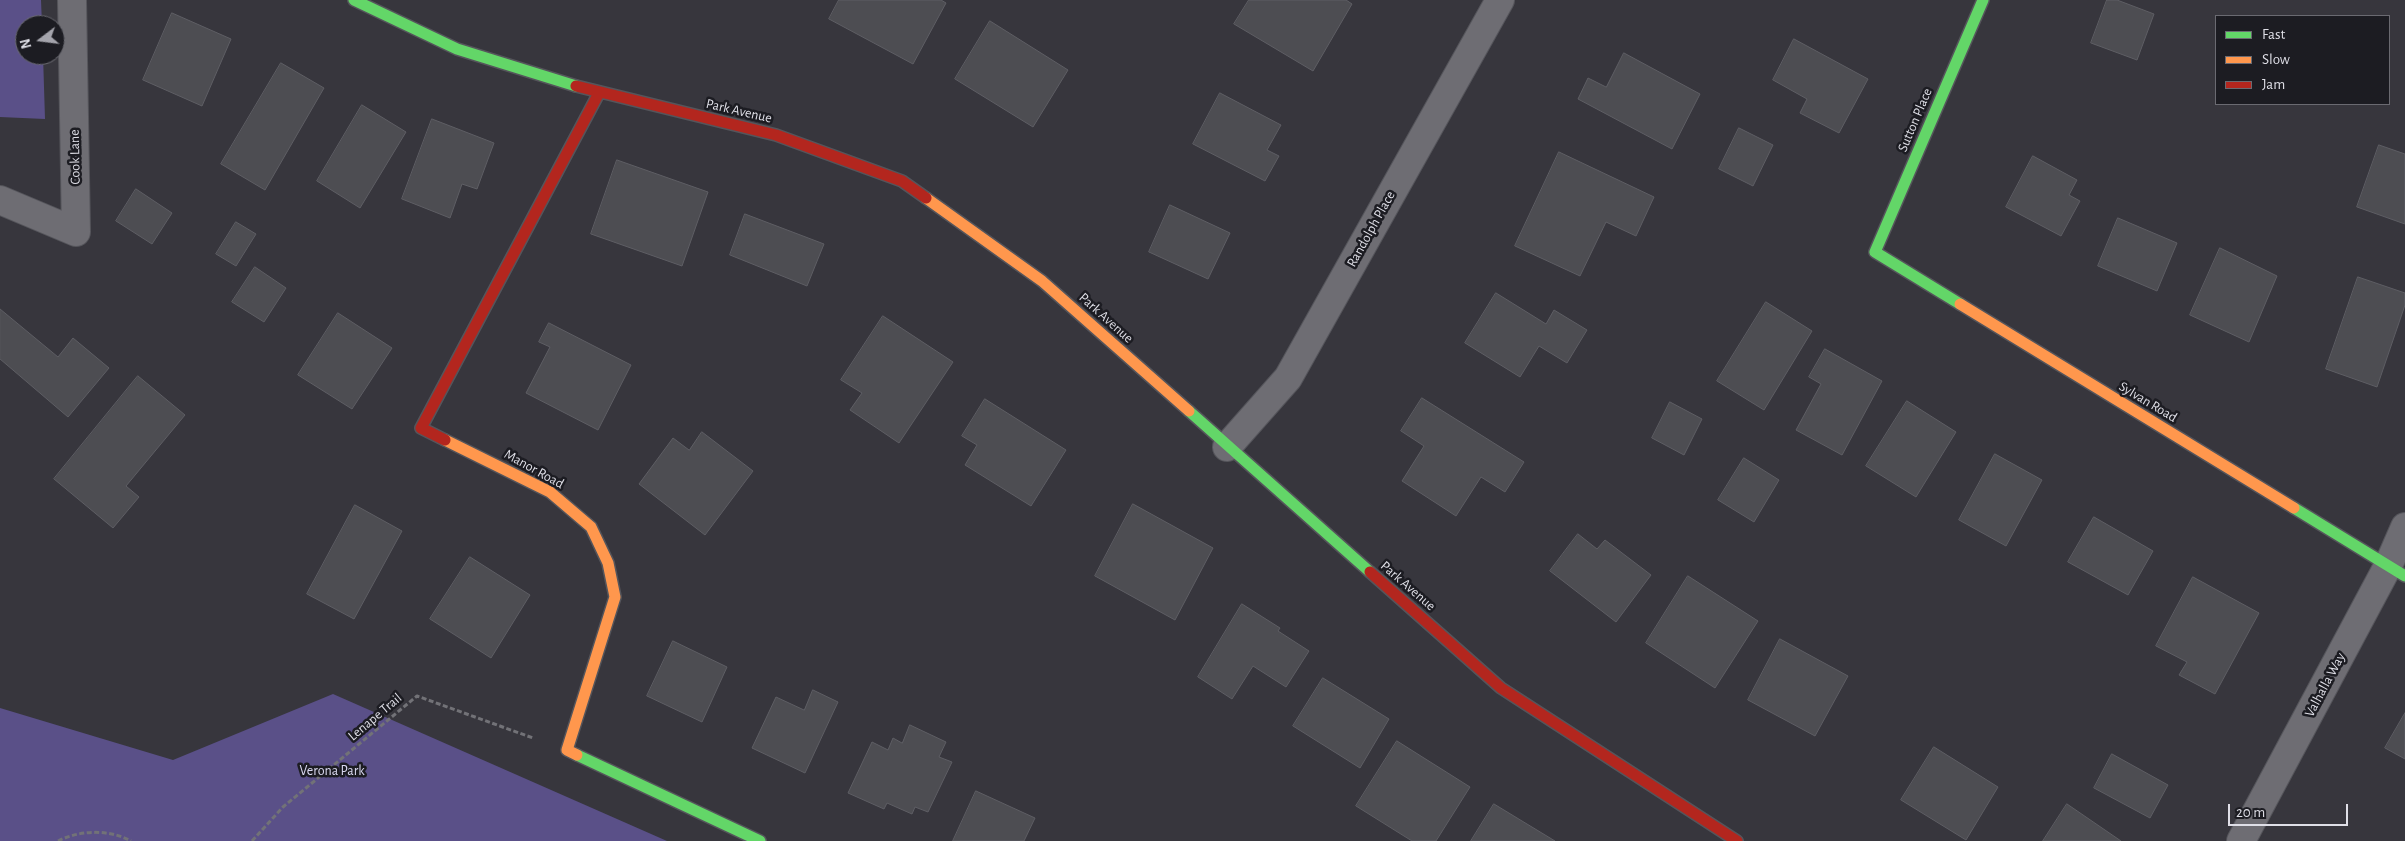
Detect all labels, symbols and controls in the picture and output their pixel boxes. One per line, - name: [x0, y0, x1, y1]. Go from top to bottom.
- north arrow: [15, 15, 65, 65]
- legend: [2215, 15, 2390, 105]
- text: Fast: [2262, 27, 2285, 42]
- text: N: [18, 37, 35, 50]
- text: Slow: [2262, 52, 2290, 67]
- text: Jam: [2262, 77, 2285, 92]
- street label: Sutton Place: [1894, 86, 1936, 154]
- street label: Park Avenue: [704, 95, 774, 127]
- street label: Cook Lane: [66, 129, 84, 185]
- street label: Randolph Place: [1343, 188, 1399, 270]
- street label: Park Avenue: [1075, 289, 1137, 347]
- street label: Sylvan Road: [2116, 378, 2180, 426]
- street label: Manor Road: [501, 446, 567, 492]
- street label: Park Avenue: [1377, 558, 1439, 614]
- street label: Valhalla Way: [2301, 650, 2349, 720]
- street label: Lenape Trail: [345, 690, 405, 744]
- park label: Verona Park: [299, 763, 365, 779]
- scale bar: [2230, 794, 2350, 826]
- text: 20 m: [2236, 805, 2265, 820]

